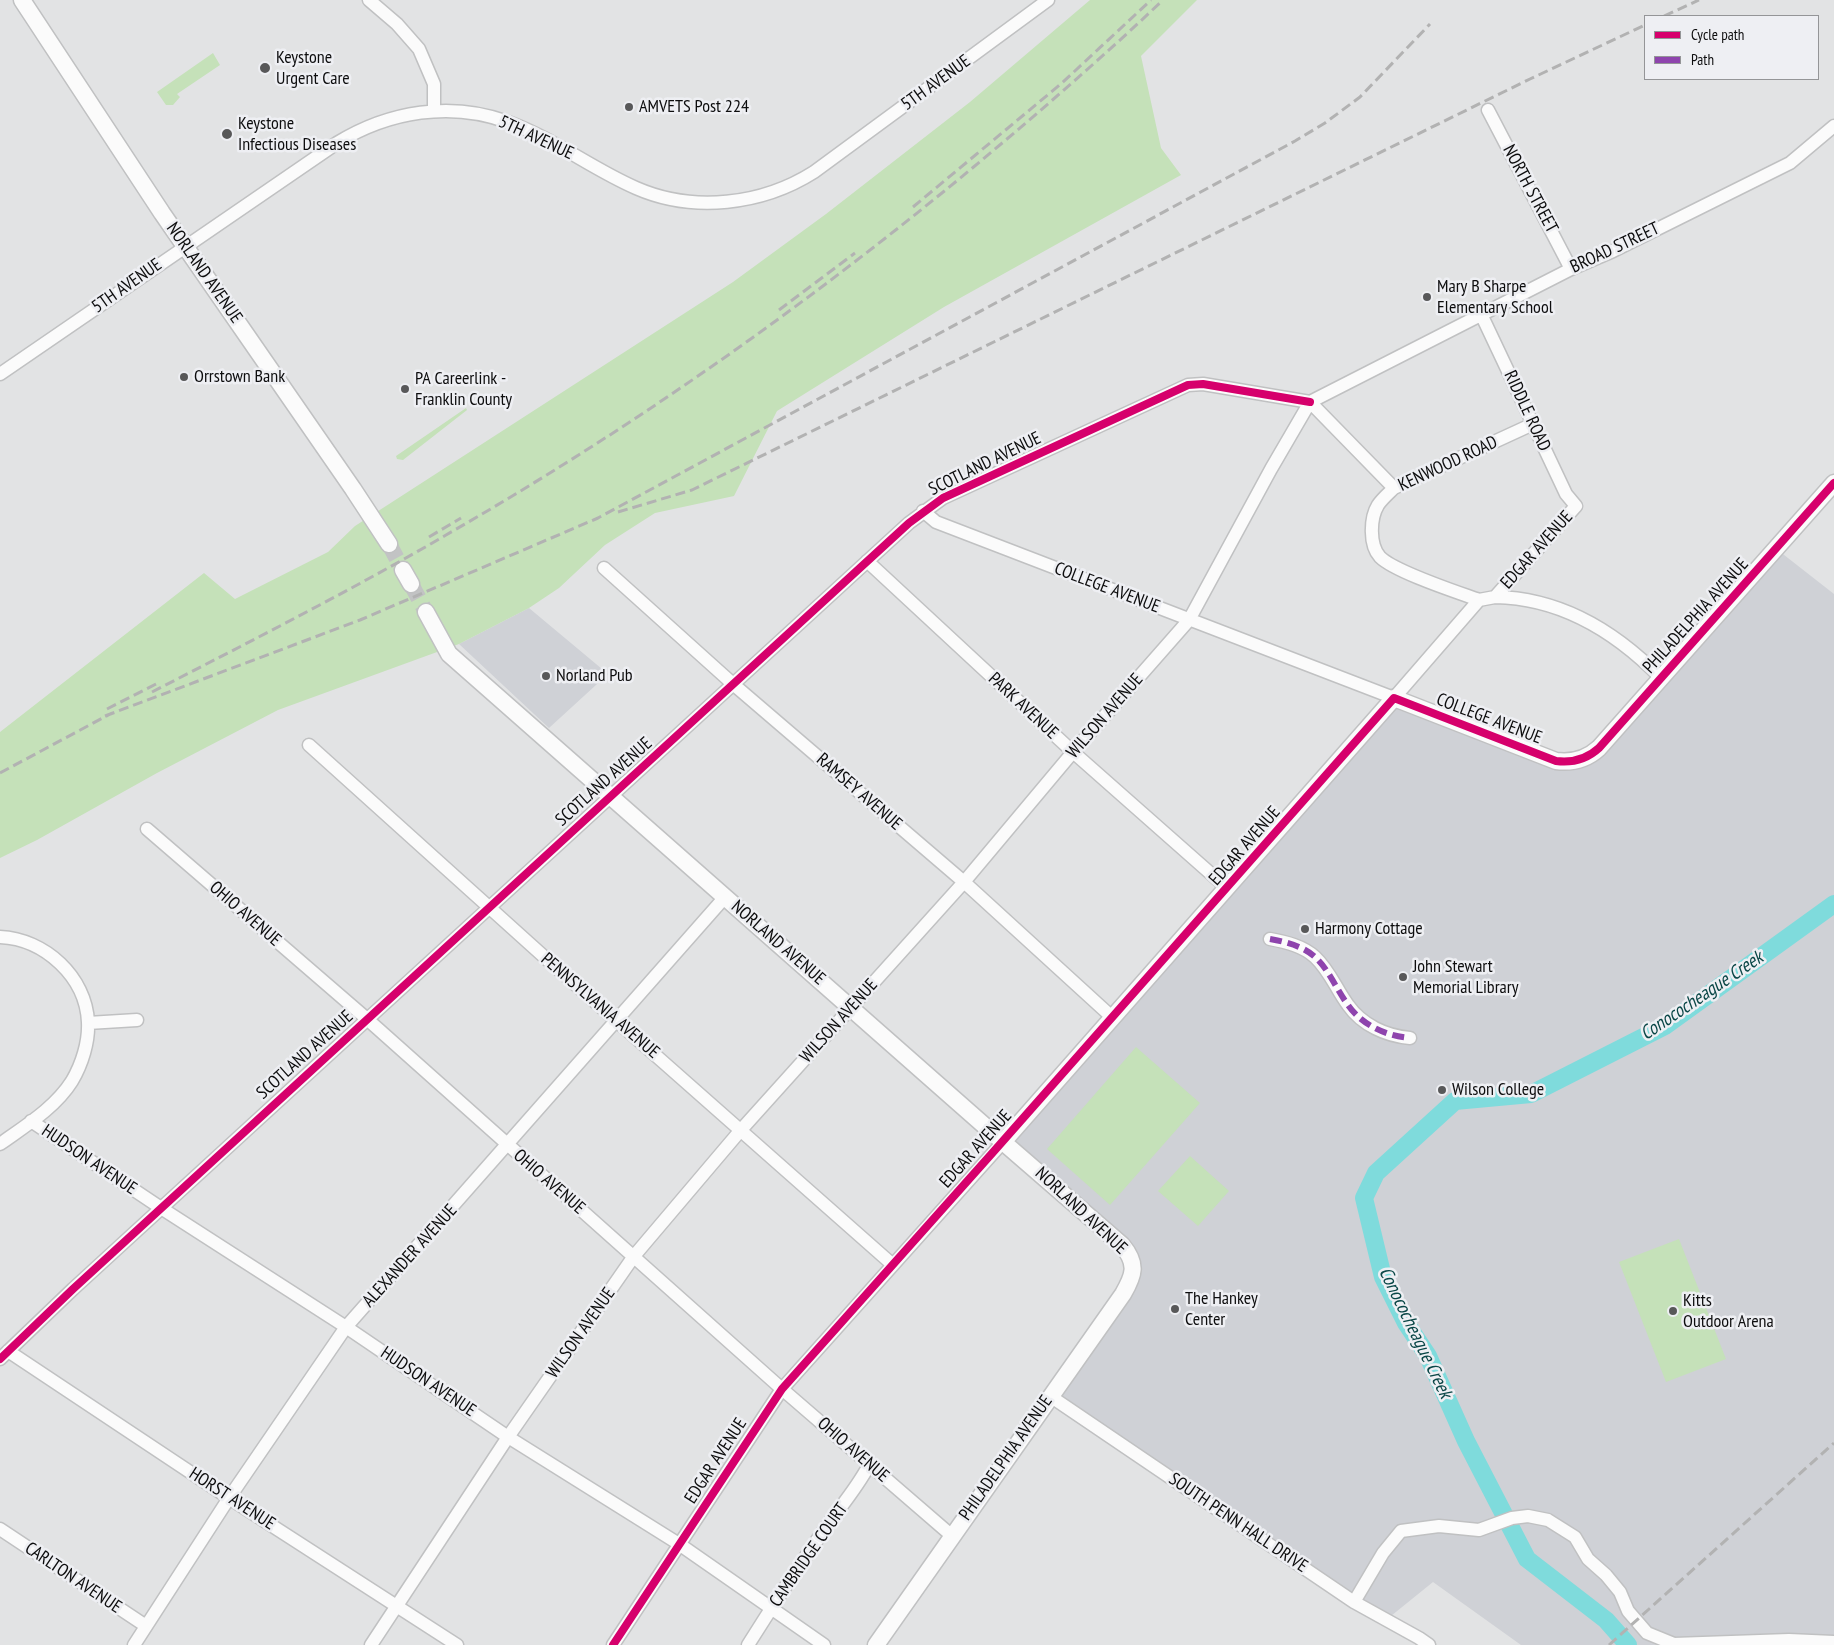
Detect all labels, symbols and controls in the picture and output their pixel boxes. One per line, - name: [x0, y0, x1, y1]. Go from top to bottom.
- legend: [1644, 15, 1819, 80]
- text: Cycle path: [1691, 25, 1744, 44]
- place label: Keystone Urgent Care: [276, 47, 350, 90]
- text: Path: [1691, 50, 1714, 69]
- street label: 5TH AVENUE: [897, 51, 975, 115]
- marker: Keystone Urgent Care: [258, 61, 272, 75]
- place label: AMVETS Post 224: [639, 96, 749, 118]
- marker: AMVETS Post 224: [623, 101, 635, 113]
- street label: 5TH AVENUE: [495, 111, 577, 165]
- place label: Keystone Infectious Diseases: [238, 113, 356, 156]
- marker: Keystone Infectious Diseases: [220, 127, 234, 141]
- street label: NORTH STREET: [1498, 141, 1562, 237]
- street label: BROAD STREET: [1567, 218, 1663, 278]
- street label: NORLAND AVENUE: [161, 219, 247, 327]
- street label: 5TH AVENUE: [88, 254, 166, 318]
- place label: Mary B Sharpe Elementary School: [1437, 276, 1553, 318]
- marker: Mary B Sharpe Elementary School: [1421, 291, 1433, 303]
- place label: Orrstown Bank: [194, 366, 285, 388]
- street label: RIDDLE ROAD: [1499, 367, 1555, 455]
- place label: PA Careerlink - Franklin County: [415, 368, 512, 410]
- marker: Orrstown Bank: [178, 371, 190, 383]
- marker: PA Careerlink - Franklin County: [399, 383, 411, 395]
- street label: SCOTLAND AVENUE: [925, 427, 1045, 501]
- street label: KENWOOD ROAD: [1395, 432, 1501, 496]
- street label: EDGAR AVENUE: [1496, 506, 1578, 594]
- street label: PHILADELPHIA AVENUE: [1639, 554, 1753, 678]
- street label: COLLEGE AVENUE: [1051, 558, 1163, 618]
- place label: Norland Pub: [556, 665, 633, 687]
- street label: PARK AVENUE: [984, 668, 1062, 744]
- street label: WILSON AVENUE: [1062, 669, 1148, 763]
- marker: Norland Pub: [540, 670, 552, 682]
- street label: COLLEGE AVENUE: [1433, 689, 1545, 749]
- street label: SCOTLAND AVENUE: [551, 733, 657, 831]
- street label: RAMSEY AVENUE: [812, 749, 906, 835]
- street label: EDGAR AVENUE: [1205, 802, 1285, 890]
- street label: OHIO AVENUE: [205, 877, 285, 951]
- street label: NORLAND AVENUE: [726, 896, 830, 990]
- place label: Harmony Cottage: [1315, 918, 1423, 940]
- marker: Harmony Cottage: [1299, 923, 1311, 935]
- water label: Conococheague Creek: [1636, 947, 1768, 1045]
- street label: PENNSYLVANIA AVENUE: [536, 949, 664, 1063]
- place label: John Stewart Memorial Library: [1413, 956, 1518, 999]
- marker: John Stewart Memorial Library: [1397, 971, 1409, 983]
- street label: WILSON AVENUE: [796, 975, 882, 1067]
- street label: SCOTLAND AVENUE: [252, 1006, 358, 1104]
- place label: Wilson College: [1452, 1079, 1544, 1101]
- marker: Wilson College: [1436, 1084, 1448, 1096]
- street label: EDGAR AVENUE: [935, 1105, 1017, 1193]
- street label: HUDSON AVENUE: [37, 1120, 141, 1200]
- street label: OHIO AVENUE: [509, 1145, 589, 1219]
- street label: NORLAND AVENUE: [1031, 1163, 1131, 1259]
- street label: ALEXANDER AVENUE: [358, 1200, 462, 1312]
- water label: Conococheague Creek: [1373, 1264, 1457, 1402]
- street label: WILSON AVENUE: [542, 1284, 620, 1382]
- place label: The Hankey Center: [1185, 1288, 1258, 1330]
- place label: Kitts Outdoor Arena: [1683, 1290, 1774, 1332]
- marker: The Hankey Center: [1169, 1303, 1181, 1315]
- marker: Kitts Outdoor Arena: [1667, 1305, 1679, 1317]
- street label: HUDSON AVENUE: [376, 1342, 480, 1422]
- street label: PHILADELPHIA AVENUE: [955, 1391, 1057, 1525]
- street label: OHIO AVENUE: [813, 1413, 893, 1487]
- street label: EDGAR AVENUE: [680, 1414, 752, 1508]
- street label: HORST AVENUE: [185, 1463, 279, 1535]
- street label: SOUTH PENN HALL DRIVE: [1164, 1469, 1312, 1577]
- street label: CAMBRIDGE COURT: [765, 1499, 853, 1611]
- street label: CARLTON AVENUE: [21, 1538, 125, 1618]

